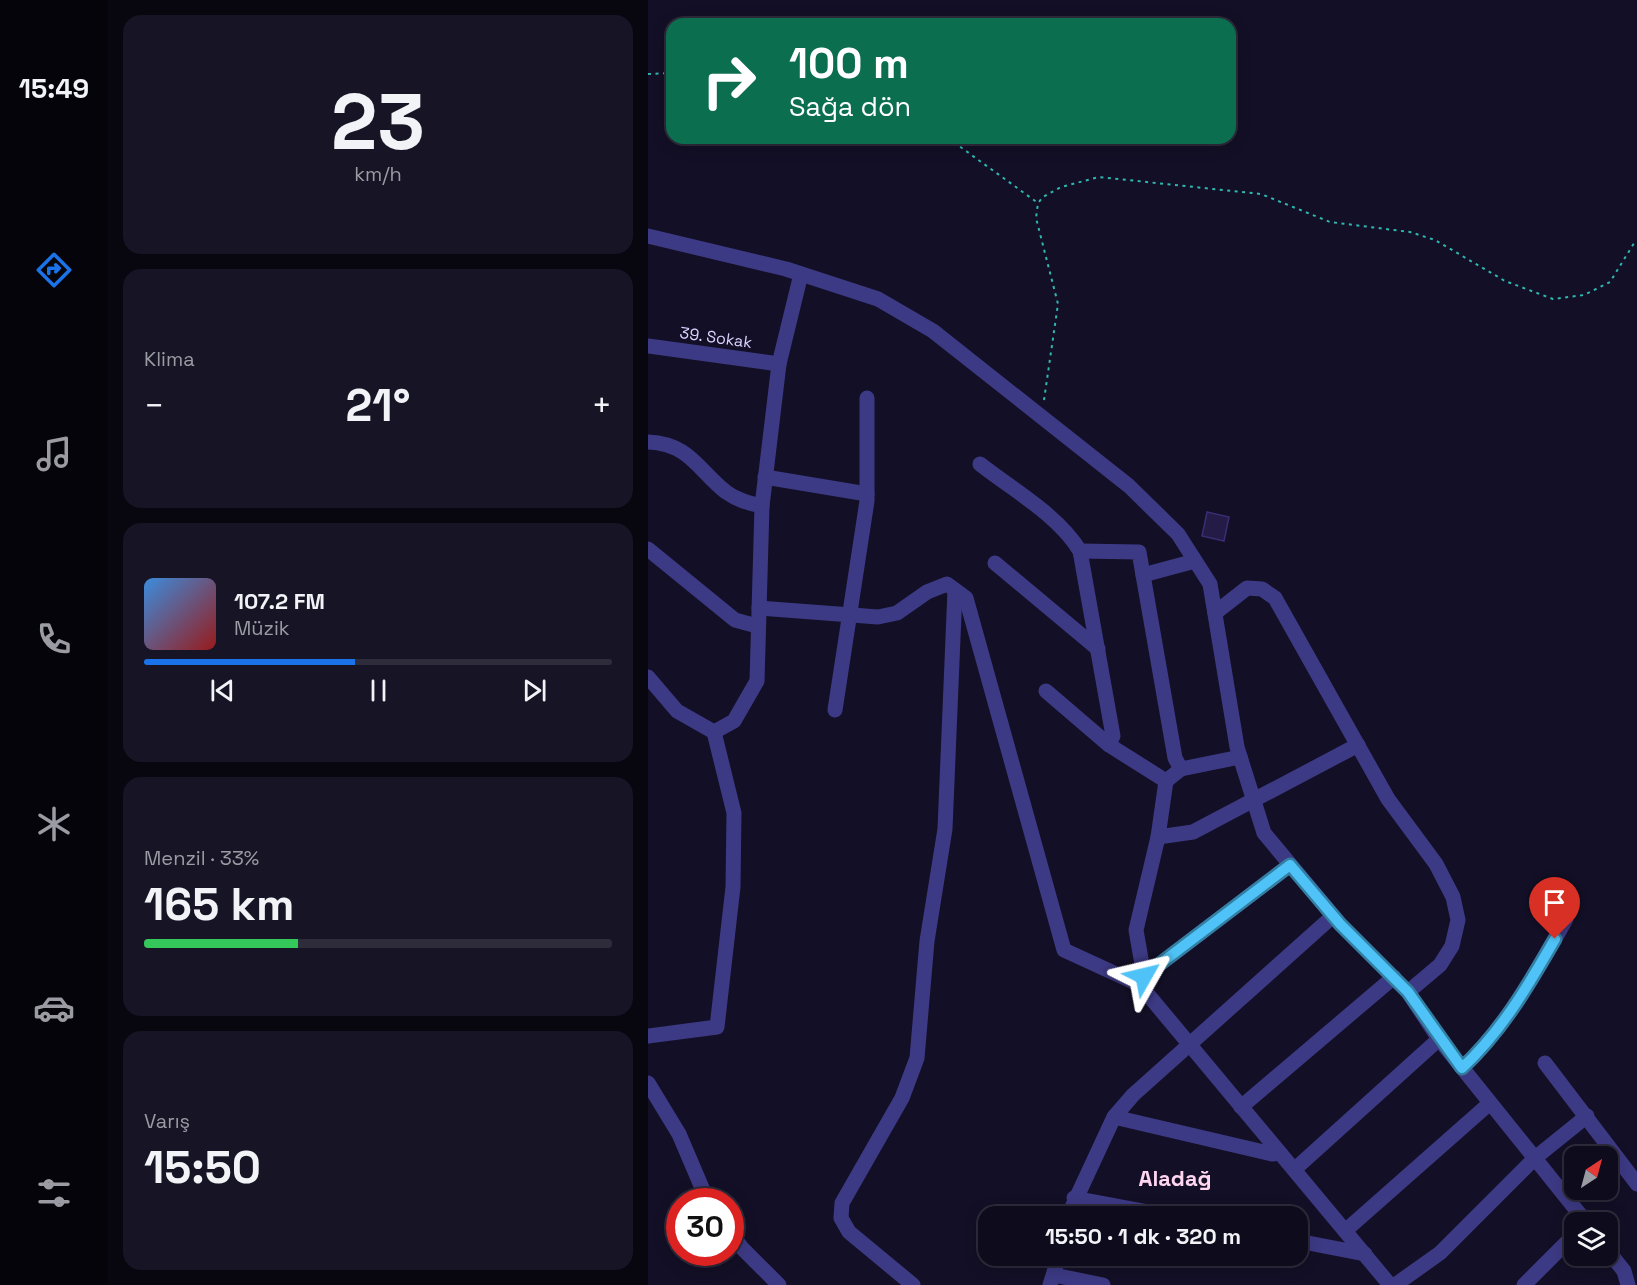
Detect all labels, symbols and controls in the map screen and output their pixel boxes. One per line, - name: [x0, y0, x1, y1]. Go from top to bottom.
- text: 100 m: [789, 37, 909, 90]
- icon: right: [690, 42, 768, 120]
- text: 15:49: [19, 71, 89, 106]
- text: 23: [331, 72, 425, 172]
- text: Sağa dön: [789, 89, 911, 124]
- text: km/h: [354, 161, 402, 187]
- icon: directions: [33, 249, 75, 291]
- street label: 39. Sokak: [678, 322, 754, 353]
- text: Klima: [144, 346, 195, 372]
- text: 21°: [346, 377, 410, 434]
- text: −: [144, 385, 164, 427]
- text: +: [592, 385, 612, 427]
- icon: music: [33, 433, 75, 475]
- text: 107.2 FM: [234, 587, 325, 615]
- text: Müzik: [234, 615, 290, 641]
- icon: phone: [33, 618, 75, 660]
- icon: previous: [206, 674, 239, 707]
- icon: pause: [362, 674, 395, 707]
- icon: next: [518, 674, 551, 707]
- icon: climate: [33, 803, 75, 845]
- text: Menzil · 33%: [144, 845, 259, 871]
- text: 165 km: [144, 876, 294, 933]
- pin: [1529, 877, 1580, 939]
- icon: arrive: [1538, 886, 1571, 919]
- position arrow: [1112, 944, 1176, 1008]
- icon: car: [33, 987, 75, 1029]
- text: Varış: [144, 1108, 190, 1134]
- text: 15:50: [144, 1139, 261, 1196]
- north arrow: [1564, 1146, 1618, 1200]
- map controls: [1564, 1146, 1618, 1266]
- district label: Aladağ: [1139, 1164, 1211, 1192]
- icon: filters: [33, 1172, 75, 1214]
- speed limit sign: 30: [666, 1188, 744, 1266]
- button: layers: [1564, 1212, 1618, 1266]
- text: 15:50 · 1 dk · 320 m: [1045, 1222, 1241, 1250]

